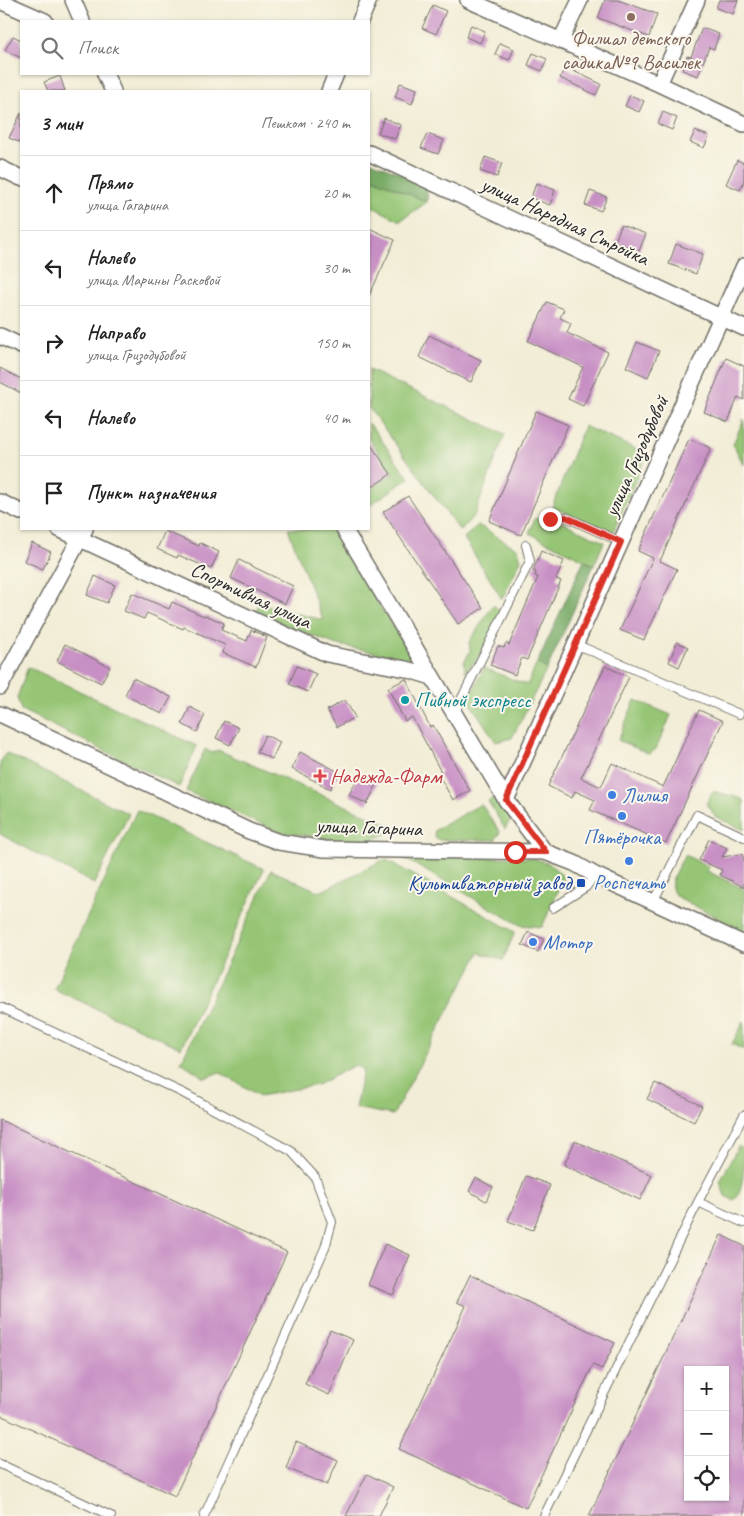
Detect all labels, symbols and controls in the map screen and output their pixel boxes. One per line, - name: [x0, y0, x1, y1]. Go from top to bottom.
- marker: Филиал детского садика№9 Василек: [625, 11, 637, 23]
- search box: [20, 20, 370, 75]
- place label: Филиал детского садика№9 Василек: [562, 25, 702, 75]
- icon: search: [38, 34, 66, 62]
- text: Поиск: [78, 36, 118, 60]
- text: 3 мин: [40, 110, 83, 136]
- text: Пешком · 240 m: [261, 113, 350, 133]
- street label: улица Народная Стройка: [475, 170, 655, 272]
- text: Прямо: [87, 171, 132, 195]
- icon: ahead: [40, 179, 68, 207]
- text: 20 m: [323, 183, 350, 203]
- text: улица Гагарина: [87, 195, 168, 215]
- text: Налево: [87, 246, 135, 270]
- icon: left: [40, 254, 68, 282]
- text: 30 m: [323, 258, 350, 278]
- text: улица Марины Расковой: [87, 270, 220, 290]
- text: Направо: [87, 321, 145, 345]
- icon: right: [40, 329, 68, 357]
- text: 150 m: [316, 333, 350, 353]
- text: улица Гризодубовой: [87, 345, 186, 365]
- street label: улица Гризодубовой: [597, 390, 676, 523]
- icon: left: [40, 404, 68, 432]
- text: Налево: [87, 406, 135, 430]
- text: 40 m: [323, 408, 350, 428]
- icon: arrive: [40, 479, 68, 507]
- text: Пункт назначения: [87, 481, 216, 505]
- route end: [539, 508, 562, 531]
- street label: Спортивная улица: [187, 556, 317, 635]
- place label: Пивной экспресс: [415, 687, 532, 713]
- marker: Пивной экспресс: [399, 694, 411, 706]
- place label: Надежда-Фарм: [330, 763, 443, 789]
- marker: Надежда-Фарм: [314, 770, 326, 782]
- place label: Лилия: [622, 782, 669, 808]
- marker: Лилия: [606, 789, 618, 801]
- marker: Пятёрочка: [616, 810, 628, 822]
- street label: улица Гагарина: [313, 812, 424, 842]
- place label: Пятёрочка: [584, 824, 662, 850]
- route start: [504, 841, 527, 864]
- marker: Роспечать: [623, 855, 635, 867]
- place label: Роспечать: [593, 869, 666, 895]
- place label: Культиваторный завод: [408, 870, 573, 897]
- marker: Культиваторный завод: [575, 877, 587, 889]
- place label: Мотор: [543, 929, 593, 955]
- marker: Мотор: [527, 936, 539, 948]
- map controls: [684, 1366, 729, 1501]
- button: +: [684, 1366, 729, 1411]
- button: −: [684, 1411, 729, 1456]
- button: locate: [684, 1456, 729, 1501]

